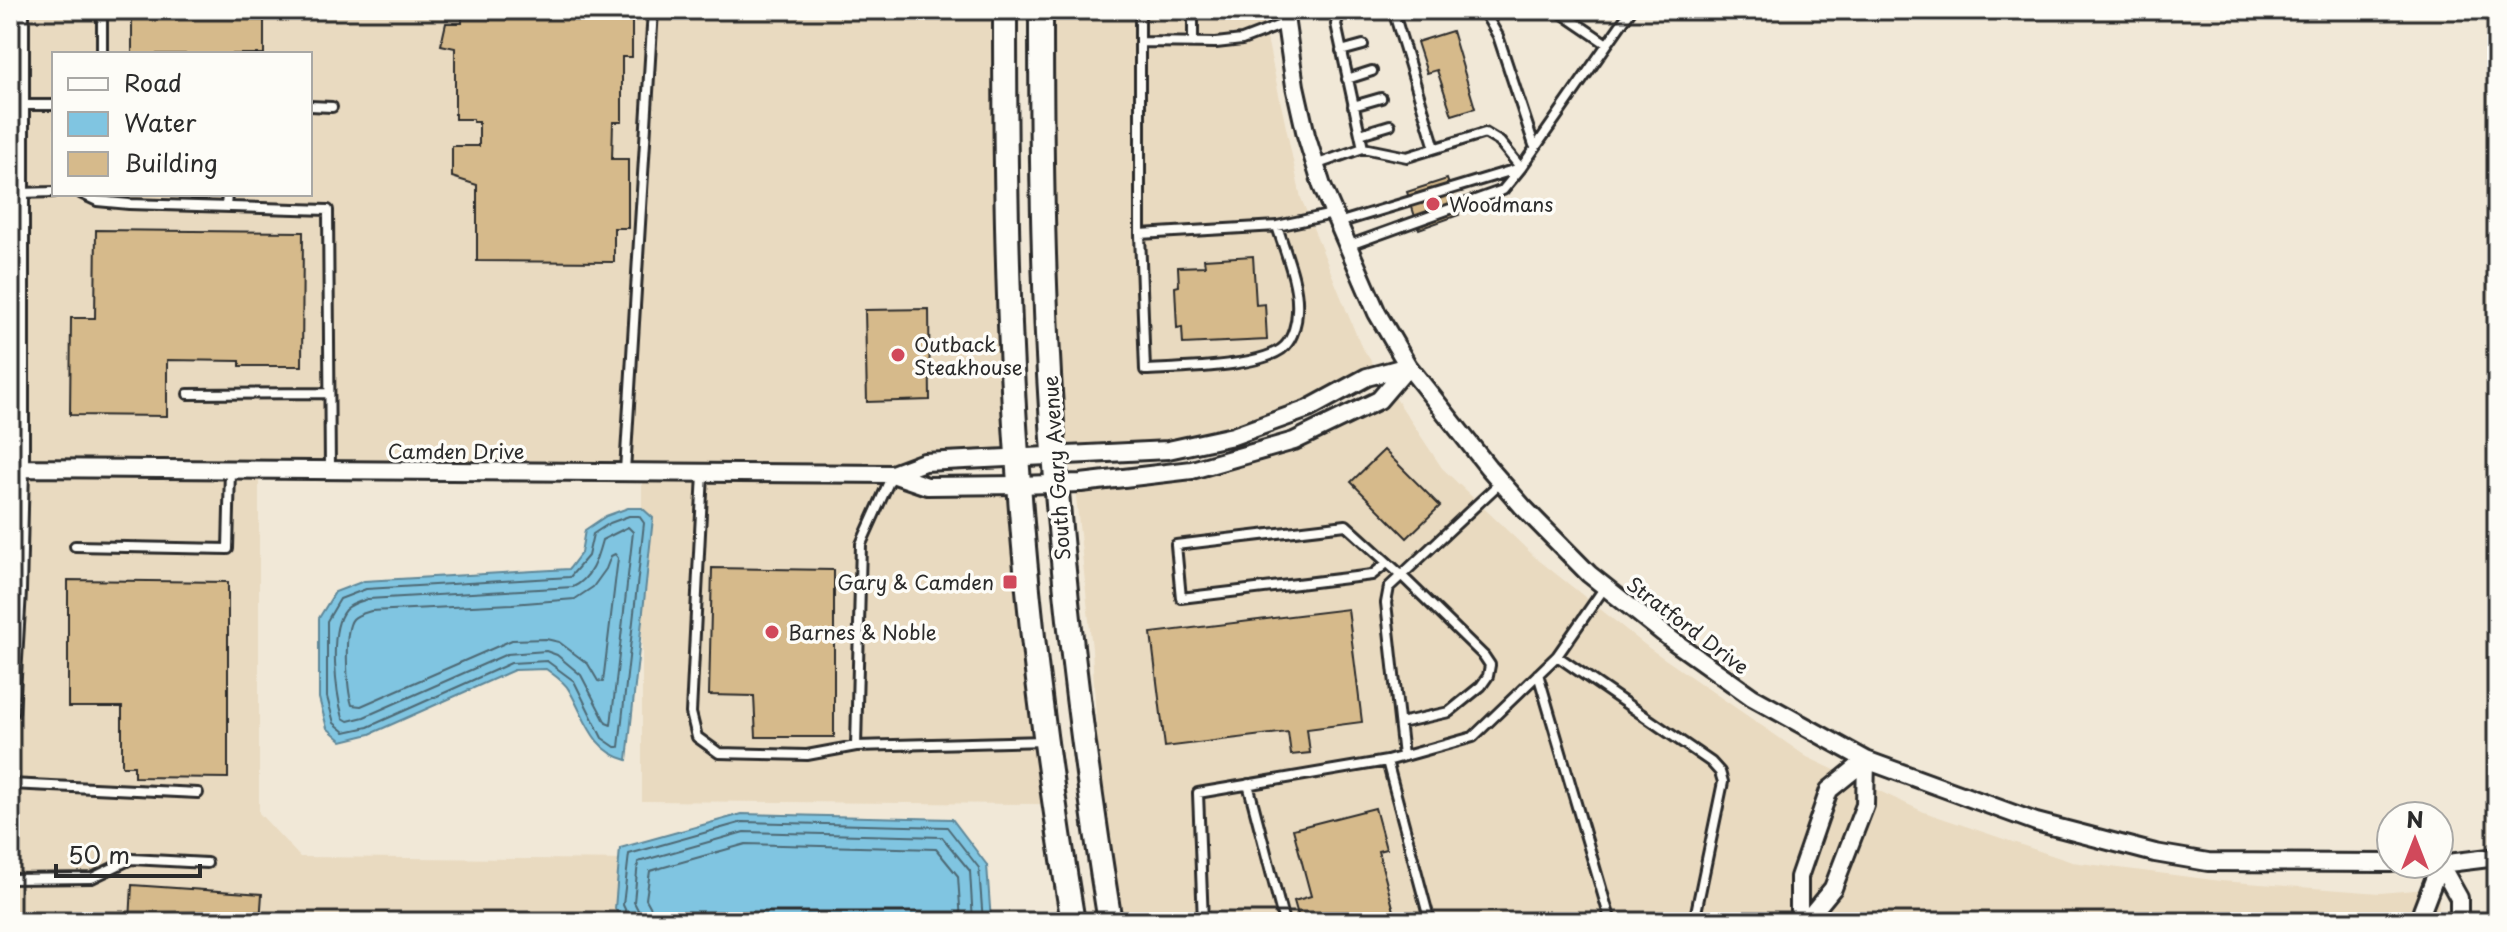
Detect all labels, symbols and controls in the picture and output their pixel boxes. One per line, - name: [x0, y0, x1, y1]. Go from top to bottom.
- legend: [52, 52, 312, 196]
- text: Road: [124, 64, 182, 100]
- text: Water: [124, 104, 197, 140]
- text: Building: [124, 144, 218, 180]
- place label: Woodmans: [1449, 189, 1553, 219]
- marker: Woodmans: [1424, 195, 1442, 213]
- place label: Outback Steakhouse: [914, 329, 1023, 382]
- marker: Outback Steakhouse: [889, 346, 907, 364]
- street label: South Gary Avenue: [1035, 374, 1077, 561]
- street label: Camden Drive: [388, 436, 524, 466]
- place label: Gary & Camden: [837, 567, 994, 597]
- street label: Stratford Drive: [1620, 569, 1756, 681]
- marker: Gary & Camden: [1001, 573, 1019, 591]
- place label: Barnes & Noble: [788, 617, 937, 647]
- marker: Barnes & Noble: [763, 623, 781, 641]
- north arrow: [2375, 800, 2455, 880]
- text: N: [2406, 802, 2424, 835]
- scale bar: [56, 828, 200, 878]
- text: 50 m: [68, 836, 130, 872]

